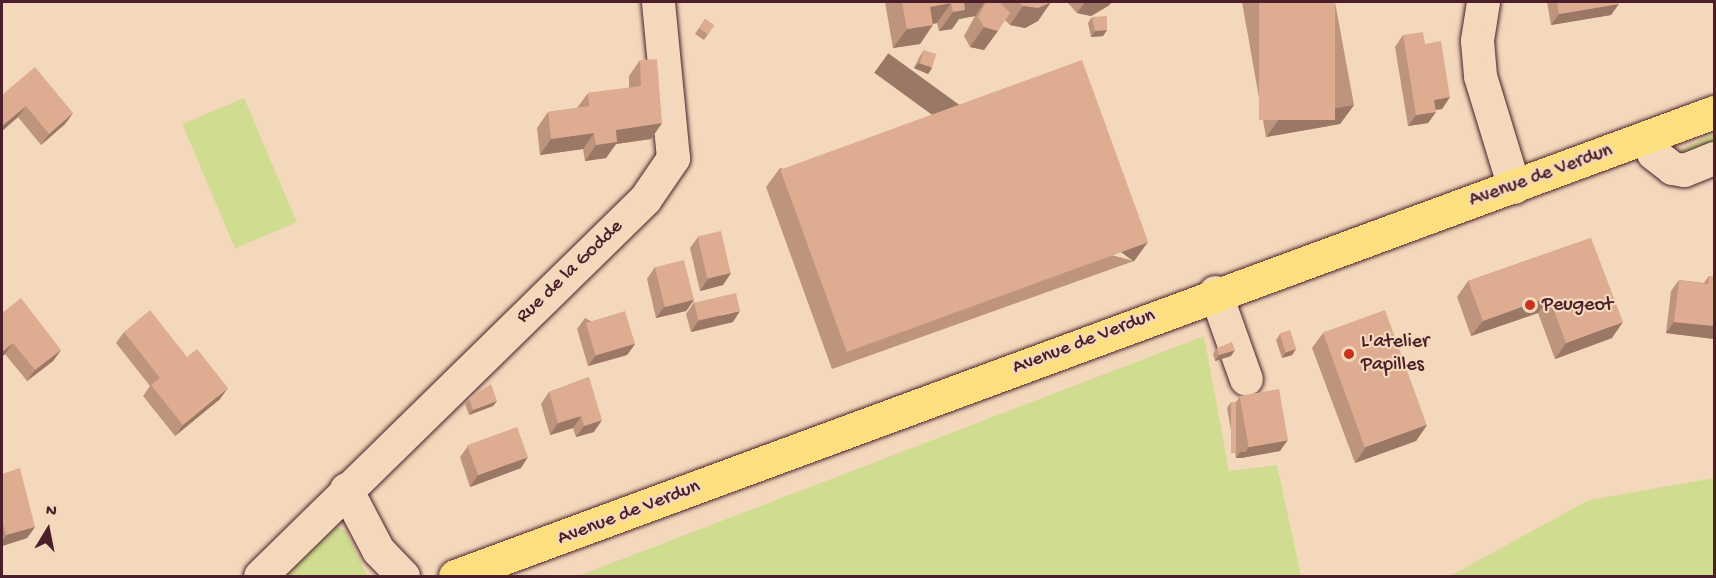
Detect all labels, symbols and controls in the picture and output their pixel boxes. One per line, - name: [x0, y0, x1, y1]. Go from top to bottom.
- street label: Avenue de Verdun: [1466, 139, 1616, 213]
- street label: Rue de la Godde: [512, 215, 628, 329]
- place label: Peugeot: [1542, 293, 1613, 317]
- marker: Peugeot: [1523, 298, 1537, 312]
- street label: Avenue de Verdun: [1009, 304, 1159, 380]
- place label: L'atelier Papilles: [1361, 330, 1429, 377]
- marker: L'atelier Papilles: [1342, 347, 1356, 361]
- street label: Avenue de Verdun: [554, 475, 704, 551]
- north arrow: [18, 500, 78, 560]
- text: N: [44, 502, 58, 522]

